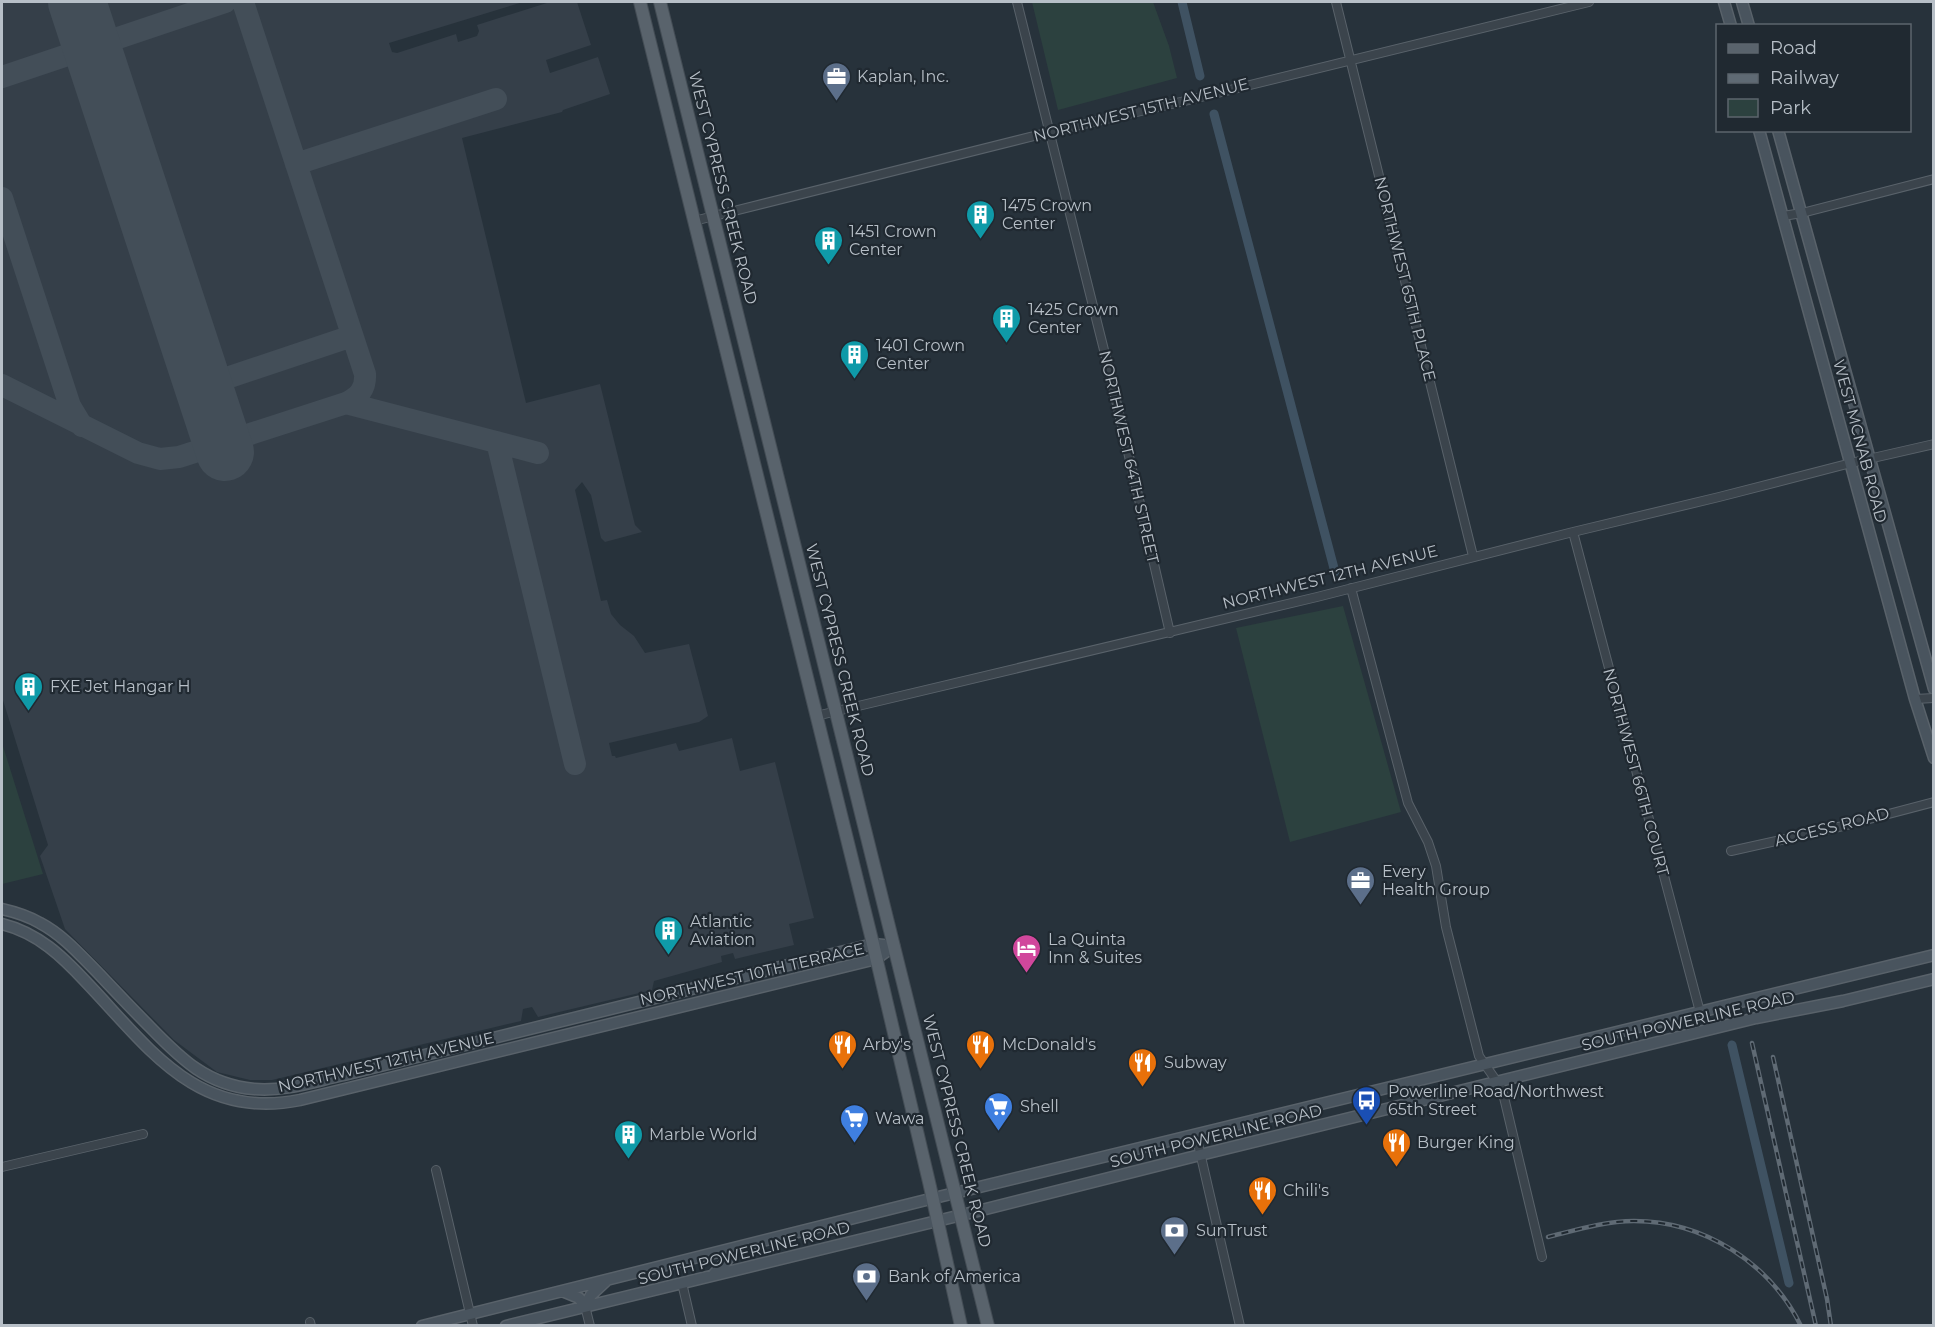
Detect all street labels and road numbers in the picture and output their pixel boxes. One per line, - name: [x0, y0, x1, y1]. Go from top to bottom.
- street label: WEST CYPRESS CREEK ROAD: [685, 70, 761, 306]
- street label: NORTHWEST 15TH AVENUE: [1031, 74, 1251, 146]
- street label: NORTHWEST 65TH PLACE: [1370, 175, 1440, 383]
- street label: NORTHWEST 64TH STREET: [1095, 349, 1163, 566]
- street label: WEST MCNAB ROAD: [1829, 357, 1891, 525]
- street label: NORTHWEST 12TH AVENUE: [1220, 541, 1440, 613]
- street label: WEST CYPRESS CREEK ROAD: [802, 542, 878, 778]
- street label: NORTHWEST 66TH COURT: [1599, 666, 1673, 879]
- street label: ACCESS ROAD: [1773, 804, 1891, 850]
- street label: NORTHWEST 10TH TERRACE: [638, 939, 866, 1009]
- street label: SOUTH POWERLINE ROAD: [1580, 987, 1796, 1055]
- street label: WEST CYPRESS CREEK ROAD: [919, 1013, 995, 1249]
- street label: NORTHWEST 12TH AVENUE: [276, 1028, 496, 1096]
- street label: SOUTH POWERLINE ROAD: [1108, 1100, 1324, 1172]
- street label: SOUTH POWERLINE ROAD: [636, 1217, 852, 1289]

